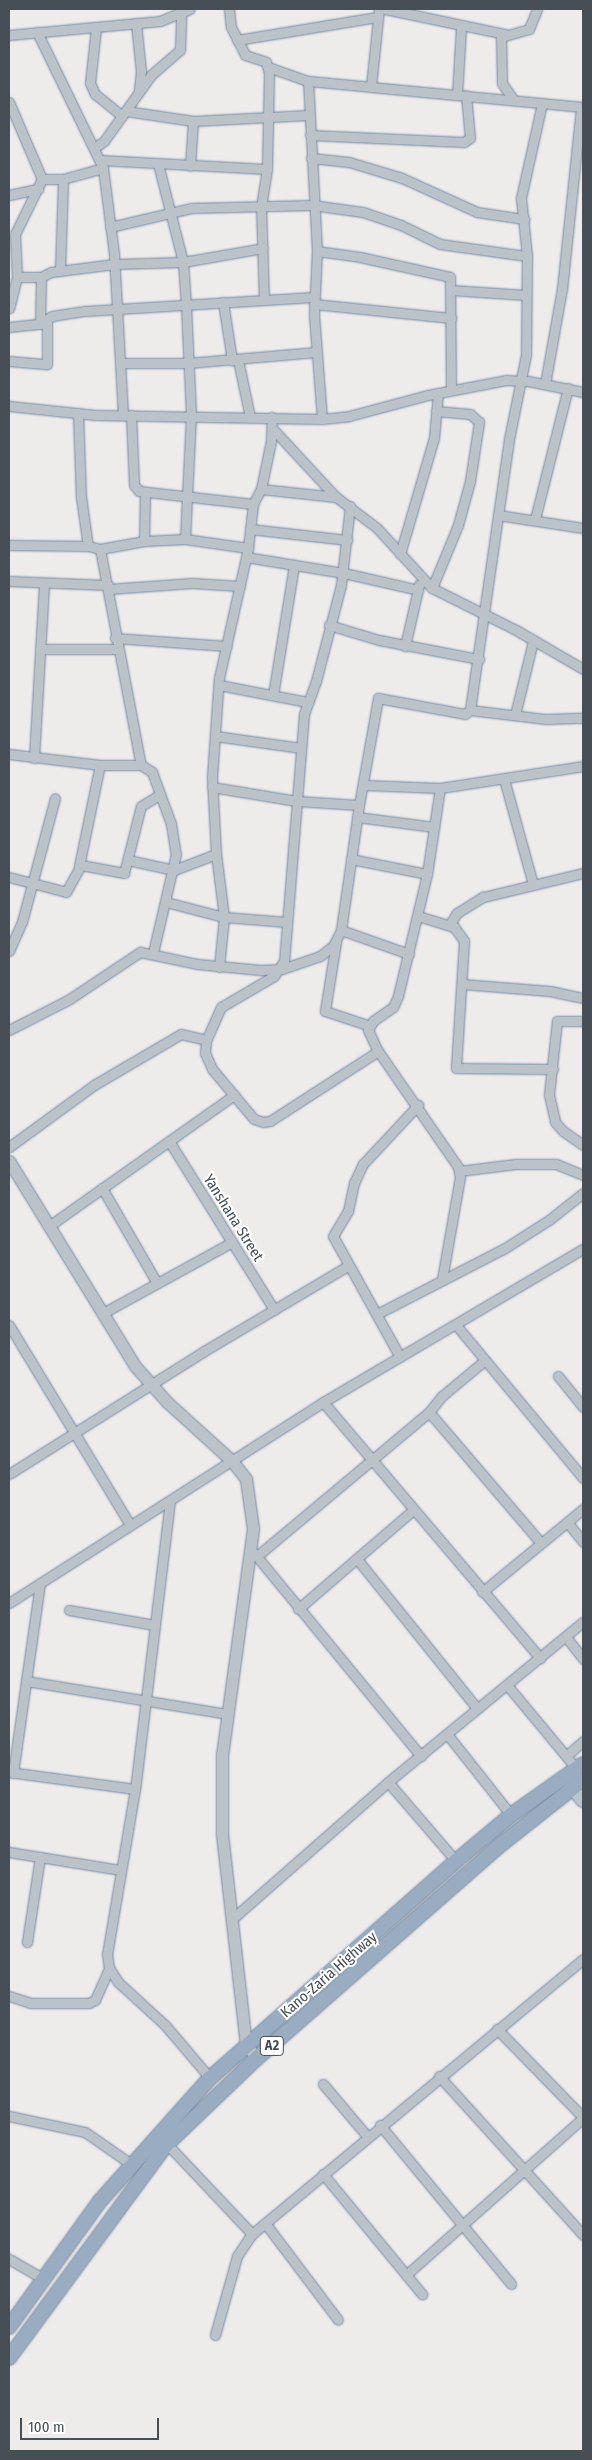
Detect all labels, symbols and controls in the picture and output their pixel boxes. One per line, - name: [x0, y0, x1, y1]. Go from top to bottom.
- street label: Yanshana Street: [199, 1171, 267, 1265]
- street label: Kano-Zaria Highway: [277, 1928, 381, 2022]
- road number: A2: [260, 2034, 284, 2058]
- scale bar: [22, 2408, 161, 2440]
- text: 100 m: [28, 2418, 65, 2436]

